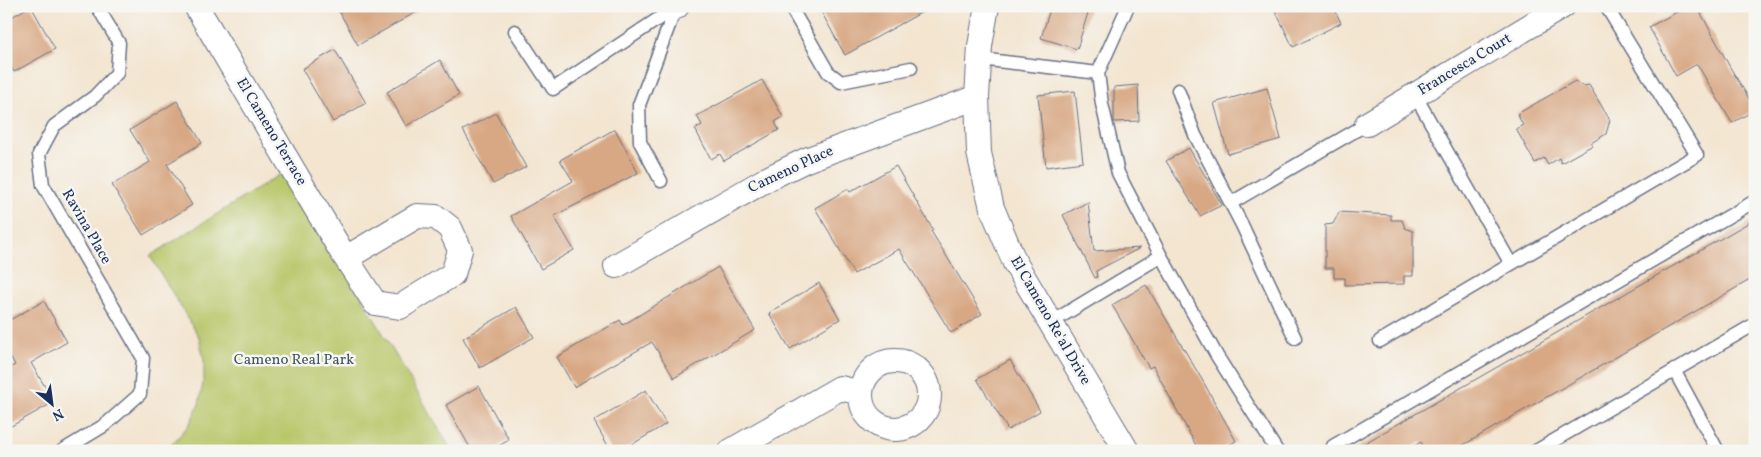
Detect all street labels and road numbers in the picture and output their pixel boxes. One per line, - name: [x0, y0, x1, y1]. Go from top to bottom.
- street label: Francesca Court: [1414, 29, 1516, 101]
- street label: El Cameno Terrace: [230, 74, 312, 190]
- street label: Cameno Place: [745, 141, 837, 199]
- street label: Ravina Place: [56, 186, 116, 268]
- street label: El Cameno Re'al Drive: [1005, 253, 1095, 389]

